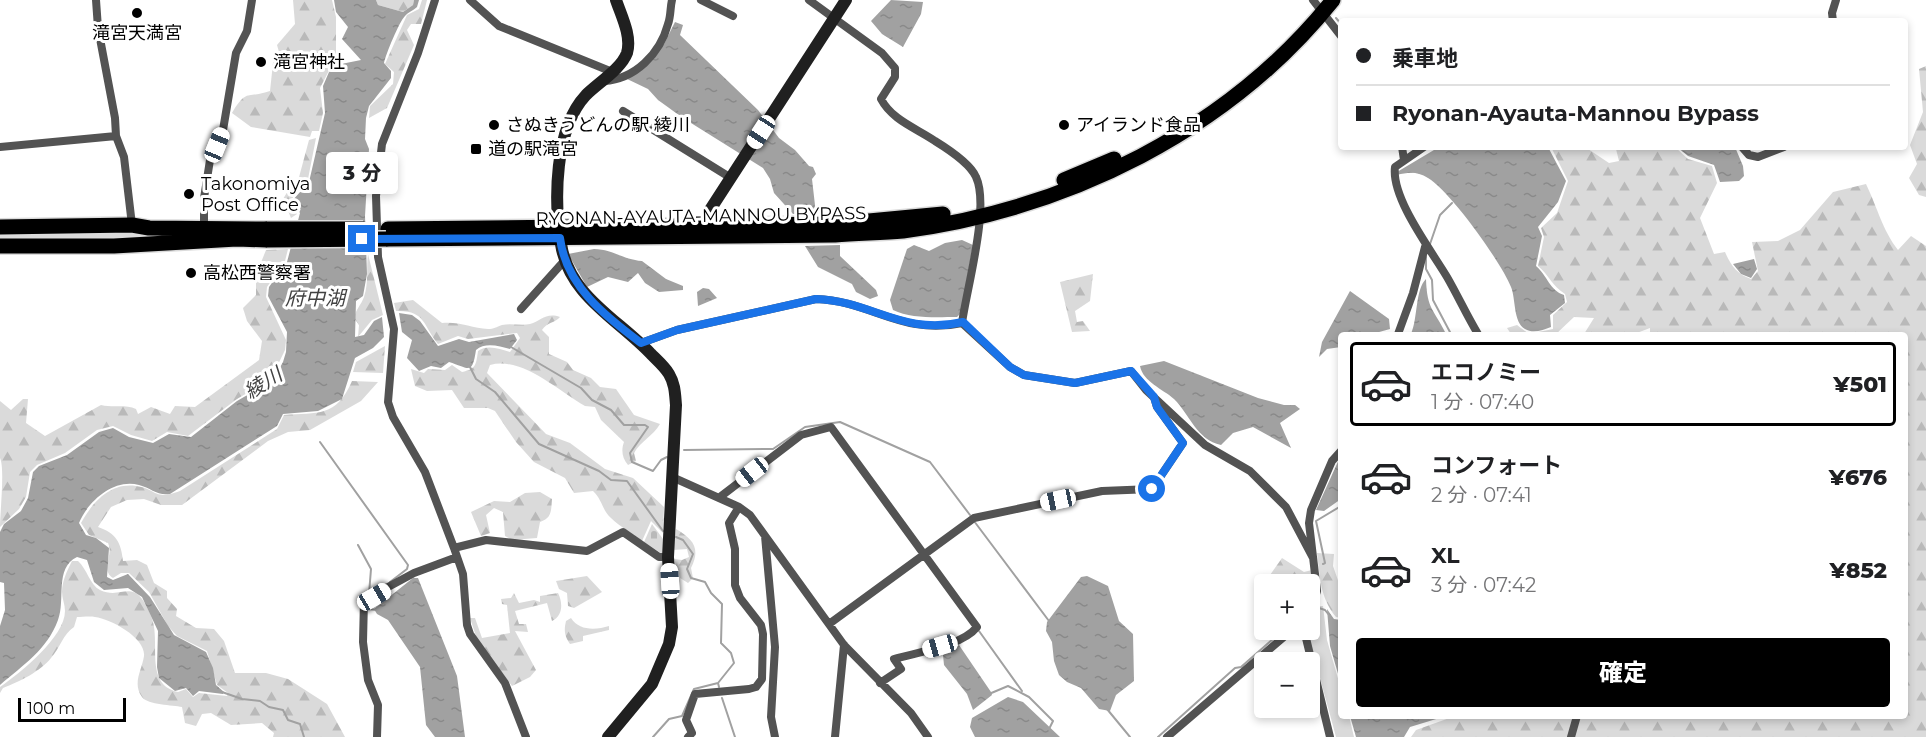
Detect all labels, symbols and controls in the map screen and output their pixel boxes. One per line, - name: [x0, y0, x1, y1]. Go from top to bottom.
- marker: 滝宮天満宮: [130, 6, 144, 20]
- place label: 滝宮天満宮: [92, 22, 182, 44]
- text: 乗車地: [1392, 45, 1458, 72]
- place label: 滝宮神社: [273, 51, 345, 73]
- marker: 滝宮神社: [254, 55, 268, 69]
- text: Ryonan-Ayauta-Mannou Bypass: [1392, 100, 1759, 127]
- car: [744, 112, 778, 152]
- place label: さぬきうどんの駅 綾川: [506, 114, 690, 136]
- place label: アイランド食品: [1076, 114, 1201, 136]
- marker: さぬきうどんの駅 綾川: [487, 118, 501, 132]
- marker: アイランド食品: [1057, 118, 1071, 132]
- car: [202, 125, 232, 165]
- place label: 道の駅滝宮: [488, 138, 578, 160]
- marker: 道の駅滝宮: [469, 142, 483, 156]
- callout: 3 分: [326, 152, 398, 194]
- text: 3 分: [343, 161, 381, 185]
- place label: Takonomiya Post Office: [201, 173, 310, 216]
- marker: Takonomiya Post Office: [182, 187, 196, 201]
- street label: RYONAN-AYAUTA-MANNOU BYPASS: [536, 202, 866, 230]
- route end: [348, 225, 375, 252]
- place label: 高松西警察署: [203, 262, 311, 284]
- marker: 高松西警察署: [184, 266, 198, 280]
- water label: 府中湖: [285, 286, 348, 310]
- icon: car: [1359, 357, 1413, 411]
- text: エコノミー: [1431, 359, 1541, 386]
- water label: 綾川: [240, 361, 288, 404]
- text: ¥501: [1833, 371, 1887, 398]
- text: 1 分 · 07:40: [1431, 390, 1534, 414]
- icon: car: [1359, 450, 1413, 504]
- text: コンフォート: [1431, 452, 1562, 479]
- car: [732, 454, 772, 490]
- text: ¥676: [1829, 464, 1887, 491]
- route start: [1138, 475, 1165, 502]
- text: 2 分 · 07:41: [1431, 483, 1532, 507]
- car: [1039, 487, 1077, 513]
- text: XL: [1431, 542, 1460, 569]
- icon: car: [1359, 543, 1413, 597]
- text: ¥852: [1830, 557, 1887, 584]
- car: [660, 562, 680, 600]
- text: 3 分 · 07:42: [1431, 573, 1536, 597]
- map controls: [1254, 574, 1320, 718]
- button: +: [1254, 574, 1320, 640]
- car: [354, 580, 394, 614]
- car: [920, 632, 960, 660]
- button: 確定: [1356, 638, 1890, 707]
- button: −: [1254, 652, 1320, 718]
- scale bar: [18, 695, 126, 722]
- text: 100 m: [27, 699, 75, 718]

